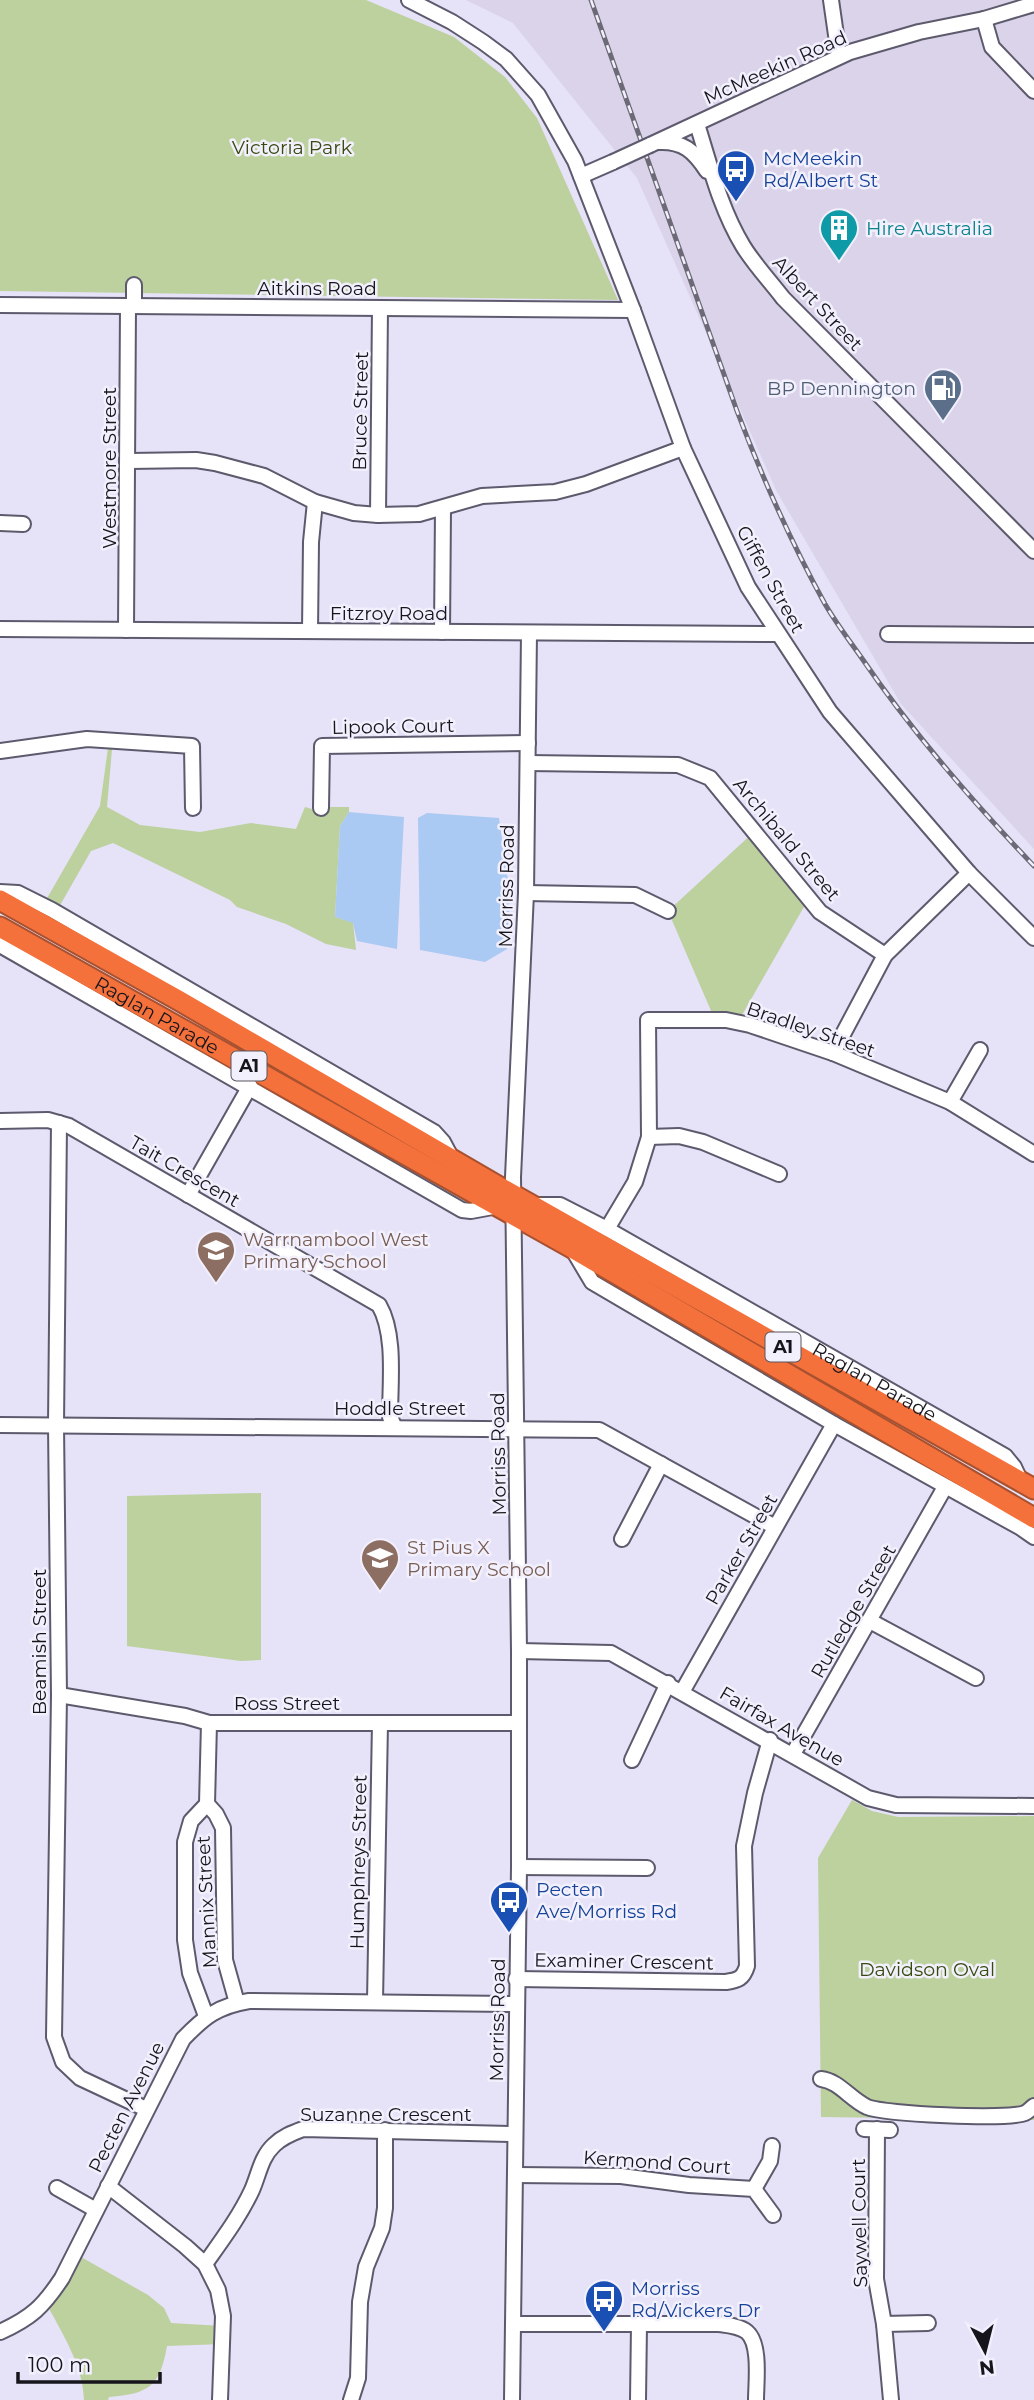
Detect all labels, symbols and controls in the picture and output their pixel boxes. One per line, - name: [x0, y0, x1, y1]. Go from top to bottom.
- street label: McMeekin Road: [700, 26, 850, 109]
- park label: Victoria Park: [232, 136, 353, 159]
- place label: McMeekin Rd/Albert St: [763, 147, 879, 192]
- bus stop icon: McMeekin Rd/Albert St: [715, 148, 757, 203]
- building icon: Hire Australia: [818, 207, 860, 262]
- place label: Hire Australia: [866, 217, 993, 240]
- street label: Albert Street: [768, 251, 868, 356]
- street label: Aitkins Road: [257, 277, 377, 300]
- street label: Bruce Street: [348, 351, 373, 471]
- fuel station icon: BP Dennington: [922, 367, 964, 422]
- place label: BP Dennington: [767, 377, 916, 400]
- street label: Westmore Street: [98, 387, 121, 549]
- street label: Giffen Street: [732, 521, 810, 637]
- street label: Fitzroy Road: [330, 602, 448, 625]
- street label: Lipook Court: [331, 714, 455, 739]
- street label: Archibald Street: [728, 773, 845, 906]
- street label: Morriss Road: [494, 824, 519, 948]
- street label: Raglan Parade: [90, 971, 223, 1060]
- street label: Bradley Street: [744, 997, 878, 1062]
- road number: A1: [232, 1051, 266, 1080]
- street label: Tait Crescent: [126, 1131, 244, 1212]
- place label: Warrnambool West Primary School: [243, 1228, 429, 1273]
- school or university icon: Warrnambool West Primary School: [195, 1229, 237, 1284]
- road number: A1: [766, 1332, 800, 1362]
- street label: Raglan Parade: [808, 1338, 941, 1427]
- street label: Morriss Road: [486, 1392, 511, 1516]
- street label: Hoddle Street: [334, 1397, 466, 1420]
- street label: Parker Street: [700, 1489, 783, 1609]
- place label: St Pius X Primary School: [407, 1536, 551, 1581]
- school or university icon: St Pius X Primary School: [359, 1537, 401, 1592]
- street label: Rutledge Street: [806, 1540, 901, 1682]
- street label: Beamish Street: [28, 1568, 51, 1715]
- street label: Fairfax Avenue: [715, 1682, 848, 1771]
- street label: Ross Street: [234, 1692, 341, 1715]
- street label: Humphreys Street: [345, 1774, 372, 1950]
- street label: Mannix Street: [192, 1835, 221, 1969]
- place label: Pecten Ave/Morriss Rd: [536, 1878, 677, 1923]
- bus stop icon: Pecten Ave/Morriss Rd: [488, 1879, 530, 1934]
- street label: Examiner Crescent: [534, 1948, 714, 1975]
- street label: Morriss Road: [485, 1958, 510, 2082]
- park label: Davidson Oval: [859, 1958, 995, 1981]
- street label: Pecten Avenue: [84, 2038, 169, 2177]
- street label: Suzanne Crescent: [300, 2103, 472, 2126]
- street label: Kermond Court: [582, 2146, 732, 2179]
- street label: Saywell Court: [847, 2158, 872, 2288]
- place label: Morriss Rd/Vickers Dr: [631, 2277, 761, 2322]
- bus stop icon: Morriss Rd/Vickers Dr: [583, 2278, 625, 2333]
- north arrow: [950, 2316, 1020, 2386]
- scale bar: [18, 2340, 159, 2384]
- text: 100 m: [28, 2352, 91, 2377]
- text: N: [978, 2355, 996, 2380]

